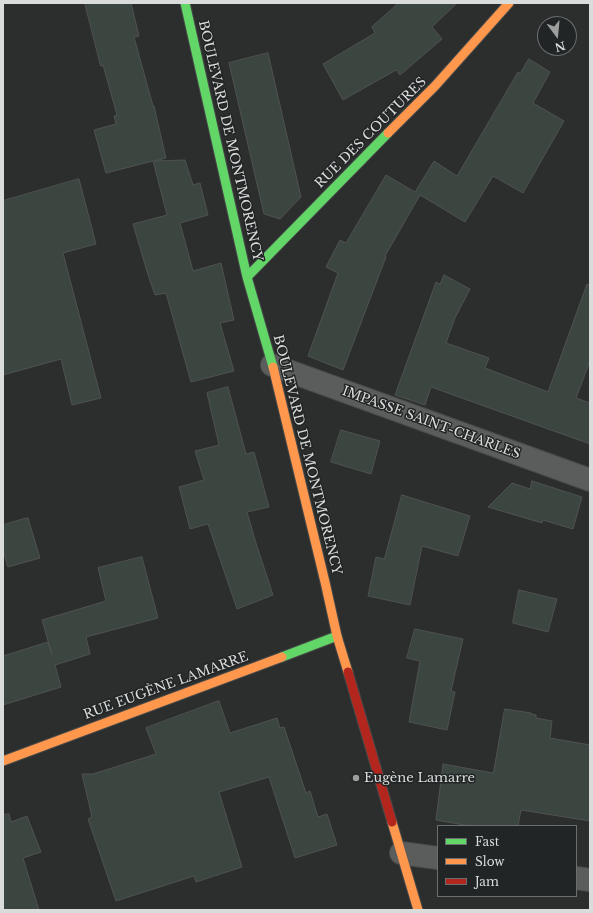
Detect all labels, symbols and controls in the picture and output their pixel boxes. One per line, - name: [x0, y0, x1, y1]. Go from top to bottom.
- north arrow: [537, 16, 577, 56]
- street label: BOULEVARD DE MONTMORENCY: [195, 19, 265, 263]
- text: N: [553, 38, 567, 55]
- street label: RUE DES COUTURES: [312, 74, 430, 192]
- street label: BOULEVARD DE MONTMORENCY: [270, 333, 344, 577]
- street label: IMPASSE SAINT-CHARLES: [340, 383, 522, 463]
- street label: RUE EUGÈNE LAMARRE: [82, 649, 250, 723]
- place label: Eugène Lamarre: [364, 770, 475, 786]
- marker: Eugène Lamarre: [351, 773, 361, 783]
- legend: [437, 825, 577, 897]
- text: Fast: [475, 834, 499, 849]
- text: Slow: [475, 854, 504, 869]
- text: Jam: [475, 874, 499, 889]

